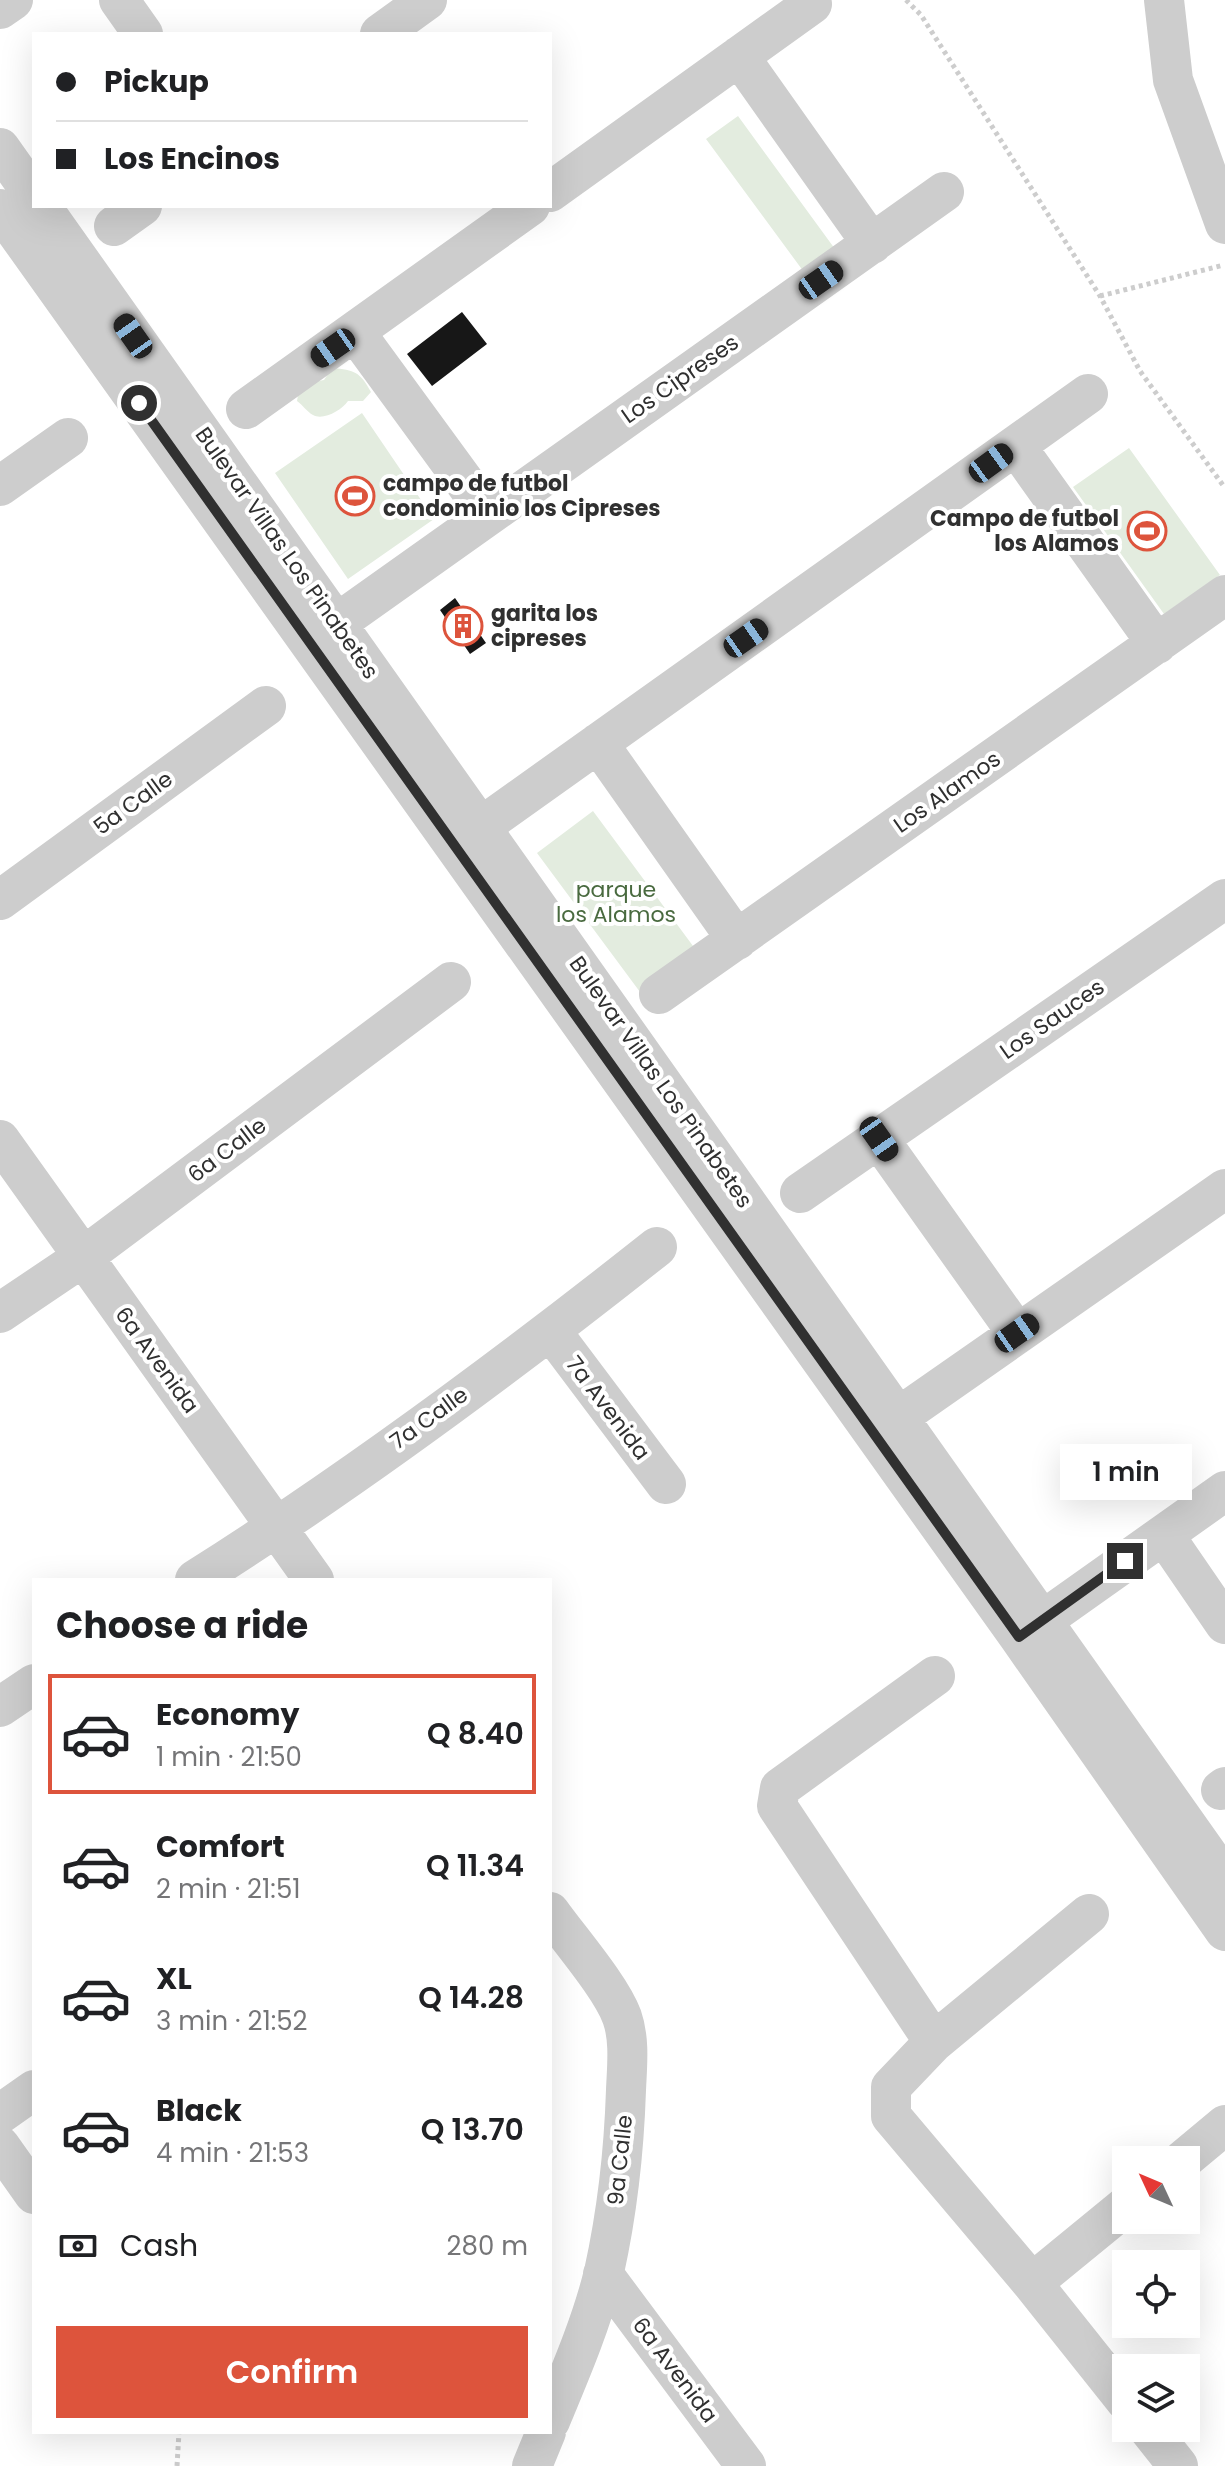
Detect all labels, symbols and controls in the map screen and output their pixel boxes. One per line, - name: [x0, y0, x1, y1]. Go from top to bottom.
- text: Pickup: [104, 60, 209, 103]
- text: Los Encinos: [104, 137, 280, 180]
- car: [794, 256, 848, 304]
- car: [109, 309, 157, 363]
- car: [306, 324, 360, 372]
- street label: Los Cipreses: [615, 327, 745, 431]
- route start: [121, 385, 157, 421]
- street label: Bulevar Villas Los Pinabetes: [188, 421, 386, 685]
- car: [965, 439, 1017, 487]
- place label: campo de futbol condominio los Cipreses: [383, 468, 661, 524]
- sports icon: campo de futbol condominio los Cipreses: [334, 475, 376, 517]
- place label: Campo de futbol los Alamos: [930, 503, 1119, 559]
- sports icon: Campo de futbol los Alamos: [1126, 510, 1168, 552]
- place label: garita los cipreses: [491, 598, 598, 654]
- building icon: garita los cipreses: [442, 605, 484, 647]
- car: [719, 614, 773, 662]
- street label: Los Alamos: [887, 744, 1007, 840]
- street label: 5a Calle: [87, 764, 179, 842]
- park label: parque los Alamos: [556, 874, 676, 930]
- street label: Bulevar Villas Los Pinabetes: [562, 950, 760, 1214]
- street label: Los Sauces: [993, 972, 1111, 1066]
- street label: 6a Calle: [181, 1110, 273, 1190]
- car: [855, 1112, 903, 1166]
- street label: 6a Avenida: [108, 1300, 206, 1420]
- car: [990, 1309, 1044, 1357]
- street label: 7a Avenida: [559, 1350, 657, 1466]
- street label: 7a Calle: [384, 1379, 474, 1457]
- callout: 1 min: [1059, 1445, 1191, 1501]
- text: 1 min: [1092, 1454, 1160, 1490]
- route end: [1107, 1543, 1143, 1579]
- text: Choose a ride: [56, 1600, 308, 1651]
- text: Economy: [156, 1693, 300, 1736]
- icon: car: [60, 1698, 132, 1770]
- text: Q 8.40: [427, 1712, 524, 1755]
- text: 1 min · 21:50: [156, 1739, 302, 1775]
- text: Comfort: [156, 1825, 285, 1868]
- icon: car: [60, 1830, 132, 1902]
- text: Q 11.34: [426, 1844, 524, 1887]
- text: 2 min · 21:51: [156, 1871, 301, 1907]
- text: XL: [156, 1957, 192, 2000]
- icon: car: [60, 1962, 132, 2034]
- text: Q 14.28: [418, 1976, 524, 2019]
- text: 3 min · 21:52: [156, 2003, 308, 2039]
- text: Black: [156, 2089, 242, 2132]
- icon: car: [60, 2094, 132, 2166]
- text: Q 13.70: [421, 2108, 524, 2151]
- street label: 9a Calle: [600, 2113, 640, 2207]
- text: 4 min · 21:53: [156, 2135, 309, 2171]
- north arrow: [1112, 2146, 1200, 2234]
- map controls: [1112, 2146, 1200, 2442]
- icon: cash: [56, 2224, 100, 2268]
- text: Cash: [120, 2224, 198, 2267]
- text: 280 m: [447, 2228, 528, 2264]
- button: locate: [1112, 2250, 1200, 2338]
- street label: 6a Avenida: [625, 2311, 725, 2429]
- button: Confirm: [56, 2326, 528, 2418]
- button: layers: [1112, 2354, 1200, 2442]

